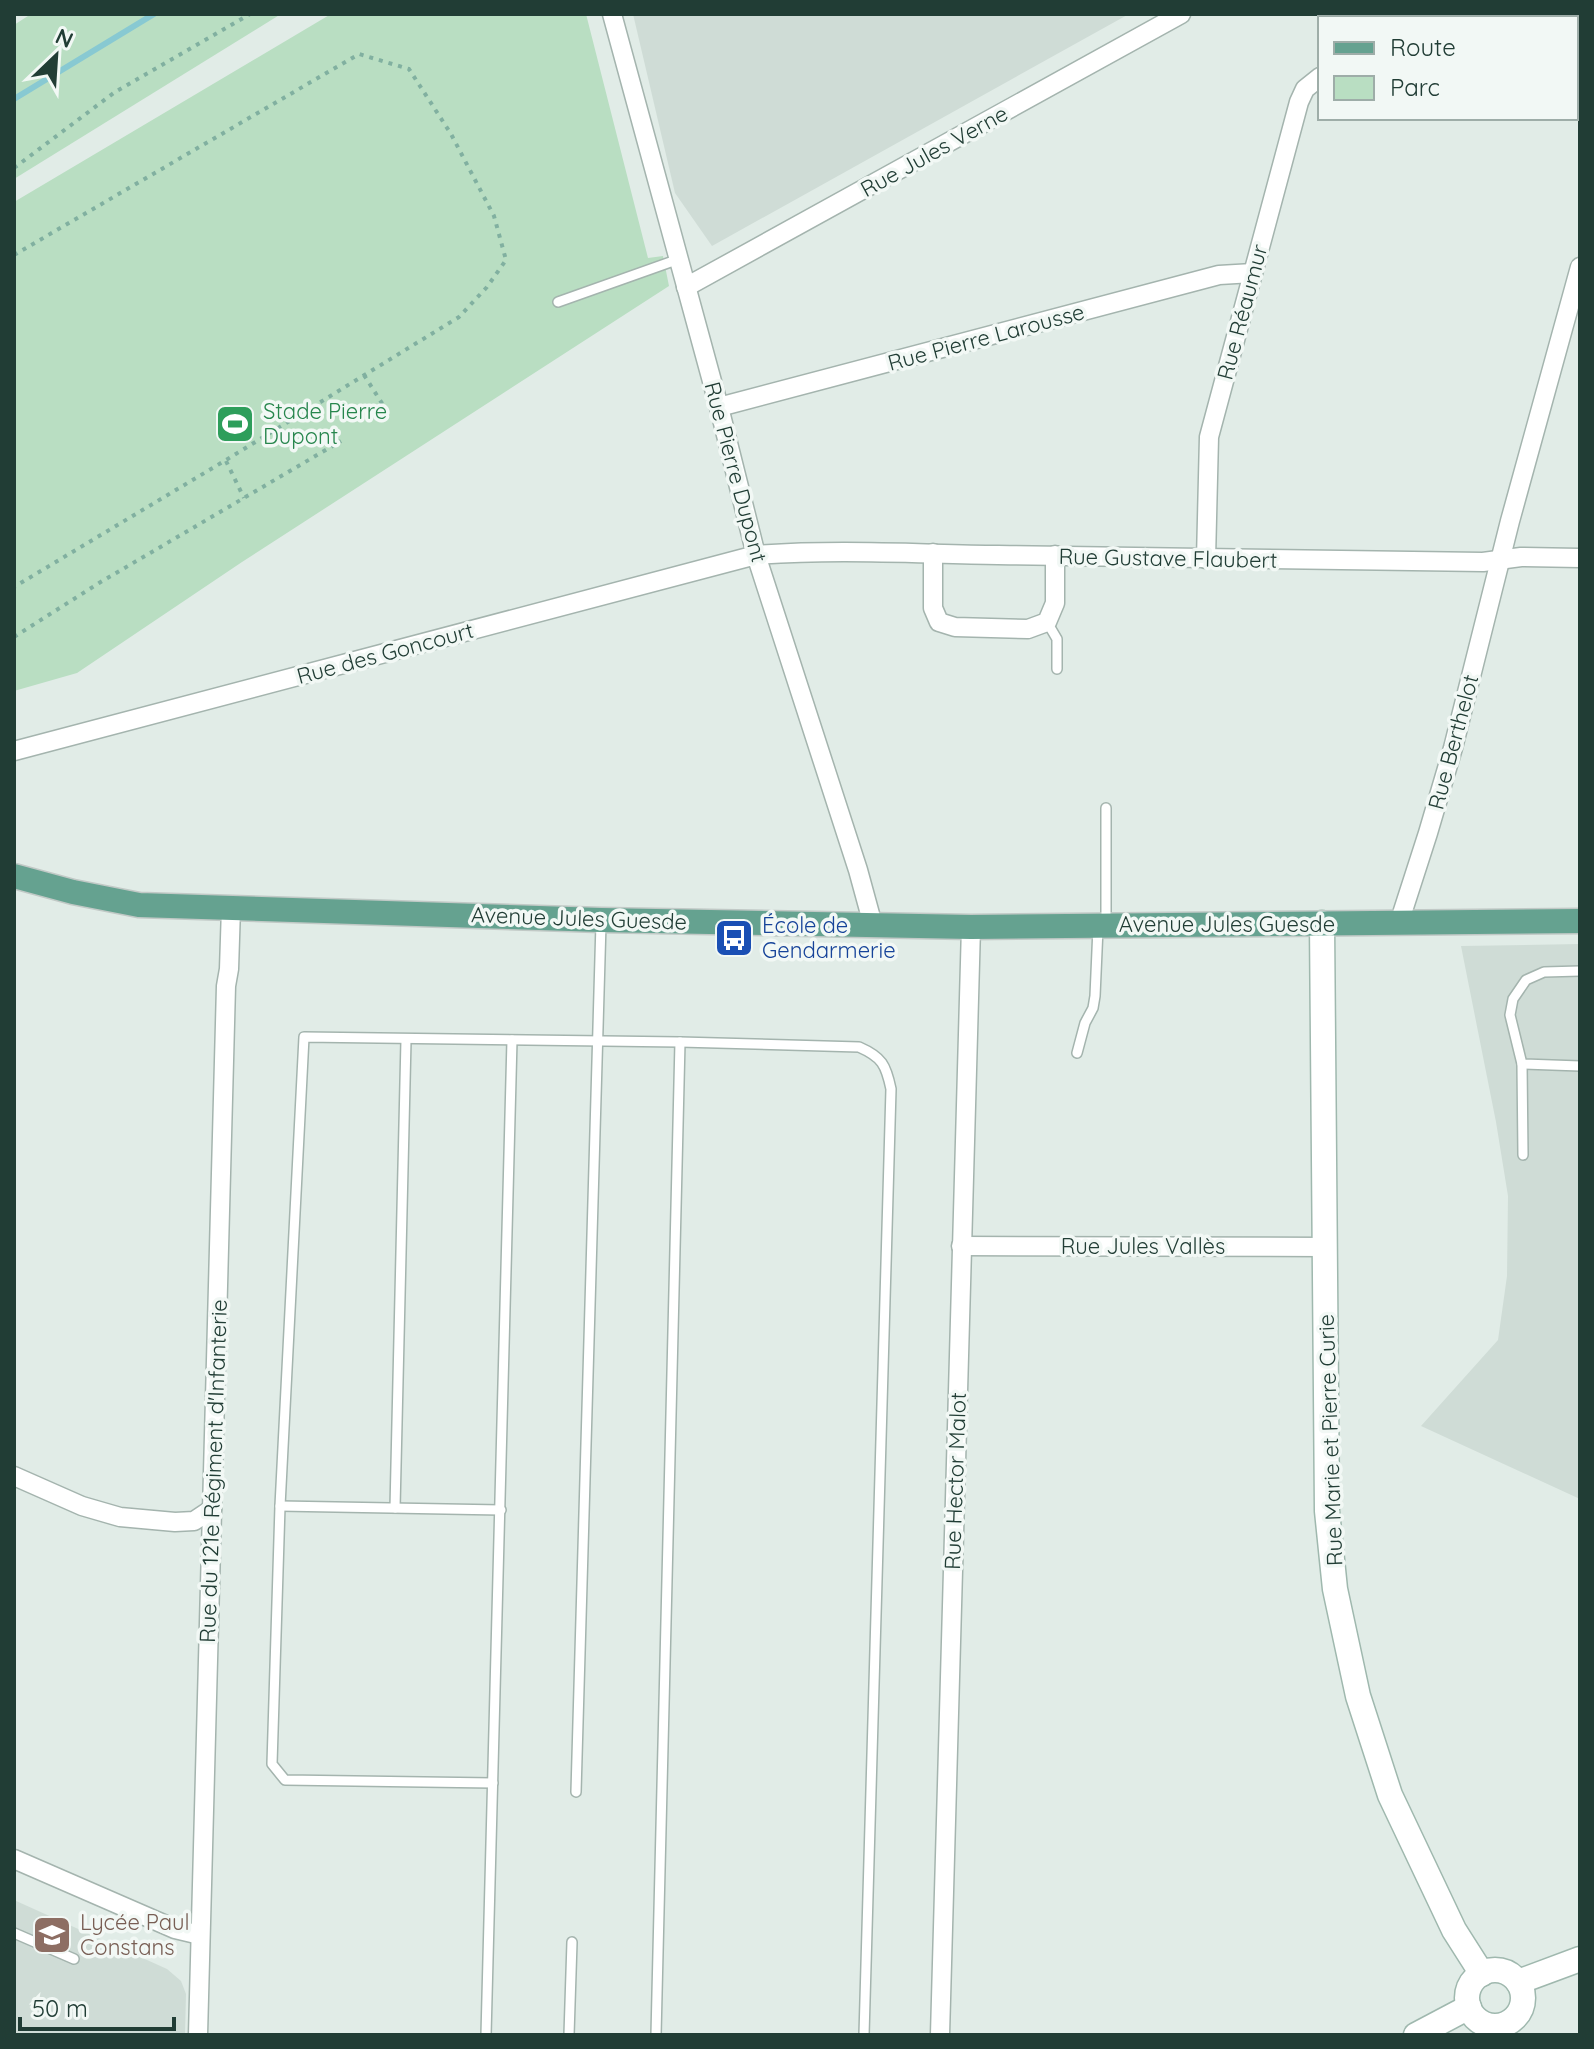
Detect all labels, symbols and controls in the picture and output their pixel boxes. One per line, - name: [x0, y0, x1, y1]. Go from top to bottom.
- north arrow: [16, 16, 96, 96]
- legend: [1318, 16, 1578, 120]
- text: N: [51, 22, 78, 54]
- text: Route: [1390, 32, 1456, 62]
- text: Parc: [1390, 72, 1440, 102]
- street label: Rue Jules Verne: [855, 99, 1013, 203]
- street label: Rue Réaumur: [1210, 241, 1274, 383]
- street label: Rue Pierre Larousse: [885, 297, 1087, 377]
- street label: Rue Pierre Dupont: [698, 379, 774, 565]
- place label: Stade Pierre Dupont: [263, 397, 387, 450]
- sports icon: Stade Pierre Dupont: [214, 403, 256, 445]
- street label: Rue Gustave Flaubert: [1058, 542, 1278, 574]
- street label: Rue des Goncourt: [293, 616, 477, 690]
- street label: Rue Berthelot: [1422, 671, 1484, 813]
- street label: Avenue Jules Guesde: [470, 900, 688, 936]
- street label: Avenue Jules Guesde: [1119, 910, 1335, 938]
- place label: École de Gendarmerie: [762, 911, 896, 964]
- bus stop icon: École de Gendarmerie: [713, 917, 755, 959]
- street label: Rue Jules Vallès: [1061, 1232, 1225, 1260]
- street label: Rue du 121e Régiment d'Infanterie: [193, 1299, 233, 1643]
- street label: Rue Marie et Pierre Curie: [1312, 1314, 1348, 1566]
- street label: Rue Hector Malot: [938, 1392, 972, 1570]
- place label: Lycée Paul Constans: [80, 1908, 190, 1961]
- school or university icon: Lycée Paul Constans: [31, 1914, 73, 1956]
- scale bar: [20, 1981, 174, 2031]
- text: 50 m: [32, 1993, 88, 2023]

